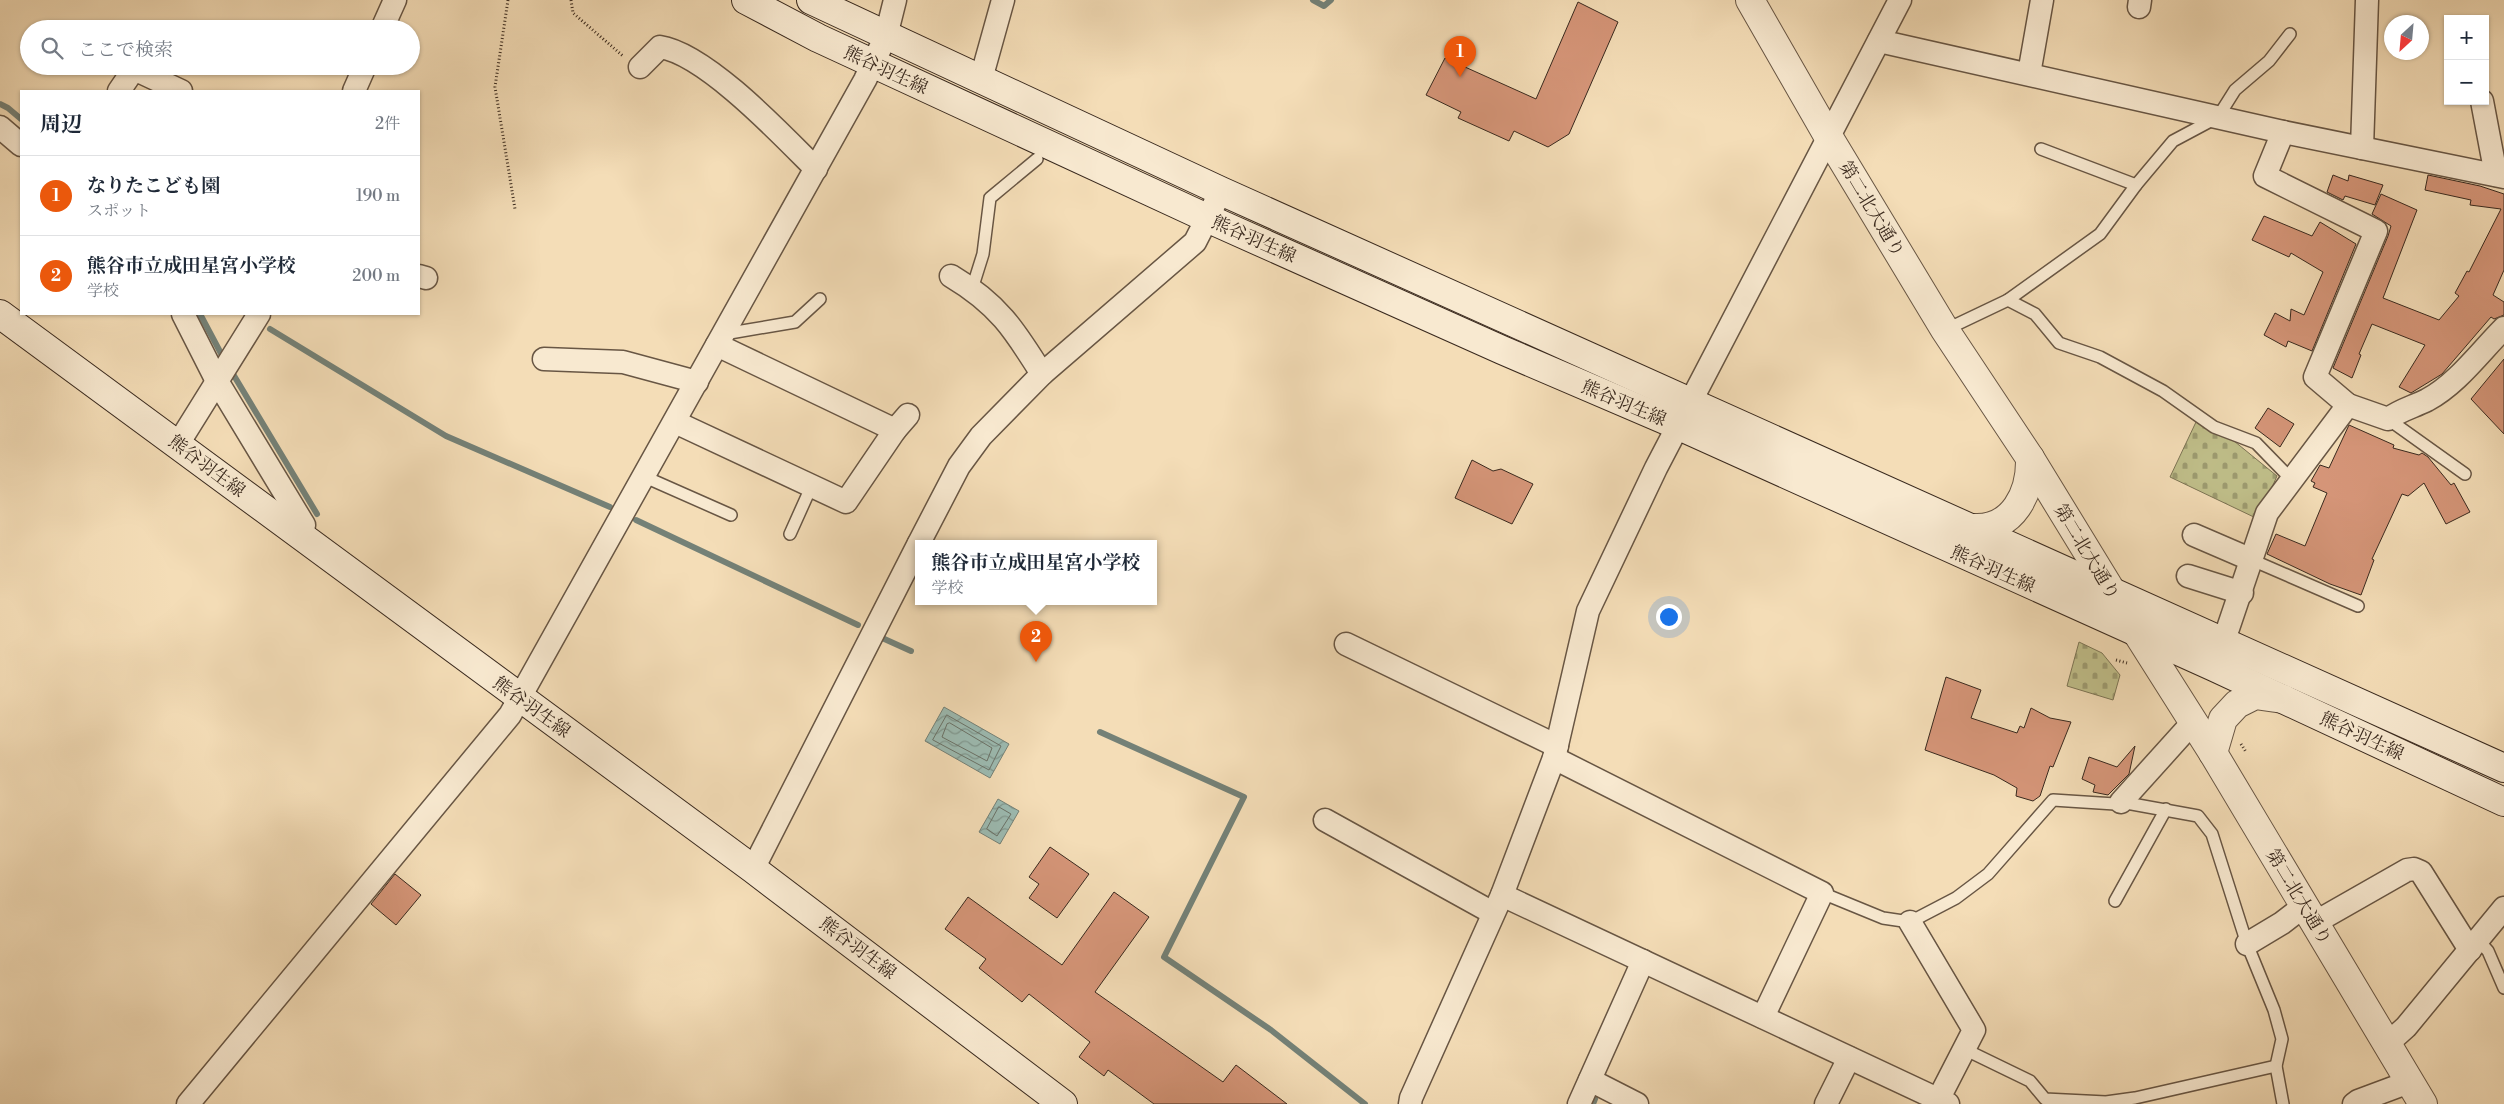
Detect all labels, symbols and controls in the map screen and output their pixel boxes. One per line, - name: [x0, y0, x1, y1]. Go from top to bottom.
- north arrow: [2384, 15, 2429, 60]
- map controls: [2444, 15, 2489, 105]
- button: +: [2444, 15, 2489, 60]
- search box: [20, 20, 420, 75]
- icon: search: [38, 34, 66, 62]
- pin: 1: [1444, 36, 1476, 77]
- text: ここで検索: [78, 38, 173, 62]
- street label: 熊谷羽生線: [840, 41, 931, 100]
- button: −: [2444, 60, 2489, 105]
- text: 周辺: [40, 112, 82, 138]
- text: 2件: [375, 114, 400, 134]
- street label: 第二北大通り: [1834, 157, 1909, 261]
- text: なりたこども園: [87, 174, 220, 198]
- text: 1: [52, 186, 60, 206]
- text: 190 m: [356, 186, 400, 206]
- text: スポット: [87, 201, 151, 221]
- street label: 熊谷羽生線: [1208, 211, 1300, 268]
- text: 熊谷市立成田星宮小学校: [87, 254, 296, 278]
- text: 2: [51, 266, 61, 286]
- text: 200 m: [352, 266, 400, 286]
- text: 学校: [87, 281, 119, 301]
- street label: 熊谷羽生線: [1578, 375, 1670, 432]
- street label: 熊谷羽生線: [164, 430, 250, 503]
- street label: 第二北大通り: [2049, 500, 2124, 604]
- popup: [915, 540, 1157, 605]
- street label: 熊谷羽生線: [1947, 541, 2039, 598]
- text: 熊谷市立成田星宮小学校: [931, 551, 1141, 575]
- text: 学校: [931, 578, 964, 598]
- your location: [1656, 604, 1682, 630]
- pin: 2: [1020, 621, 1052, 662]
- street label: 熊谷羽生線: [489, 672, 575, 743]
- street label: 熊谷羽生線: [2316, 707, 2407, 766]
- street label: 第二北大通り: [2261, 845, 2336, 949]
- street label: 熊谷羽生線: [815, 912, 901, 985]

